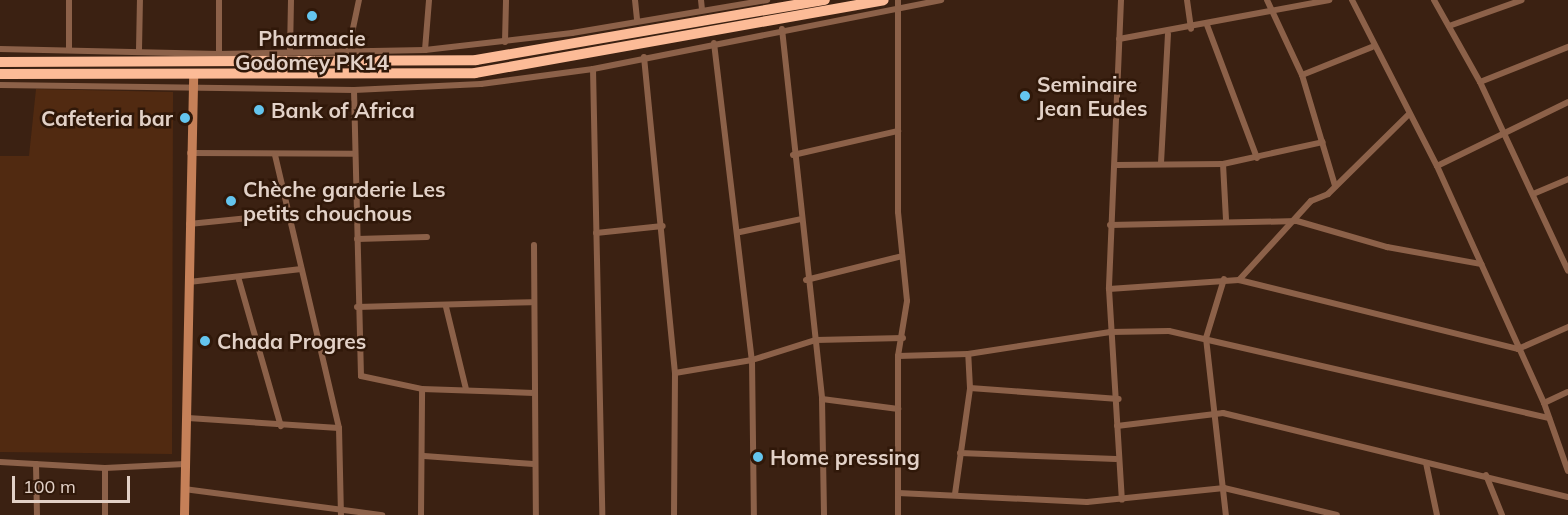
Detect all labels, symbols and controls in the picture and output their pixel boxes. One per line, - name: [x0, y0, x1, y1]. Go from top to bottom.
- marker: Pharmacie Godomey PK14: [305, 9, 319, 23]
- place label: Pharmacie Godomey PK14: [235, 25, 389, 75]
- place label: Seminaire Jean Eudes: [1037, 71, 1148, 121]
- marker: Seminaire Jean Eudes: [1018, 89, 1032, 103]
- place label: Bank of Africa: [271, 97, 415, 123]
- marker: Bank of Africa: [252, 103, 266, 117]
- place label: Cafeteria bar: [41, 105, 173, 131]
- marker: Cafeteria bar: [178, 111, 192, 125]
- place label: Chèche garderie Les petits chouchous: [243, 176, 445, 226]
- marker: Chèche garderie Les petits chouchous: [224, 194, 238, 208]
- place label: Chada Progres: [217, 328, 366, 354]
- marker: Chada Progres: [198, 334, 212, 348]
- place label: Home pressing: [770, 444, 920, 470]
- marker: Home pressing: [751, 450, 765, 464]
- scale bar: [15, 464, 134, 502]
- text: 100 m: [23, 475, 76, 498]

